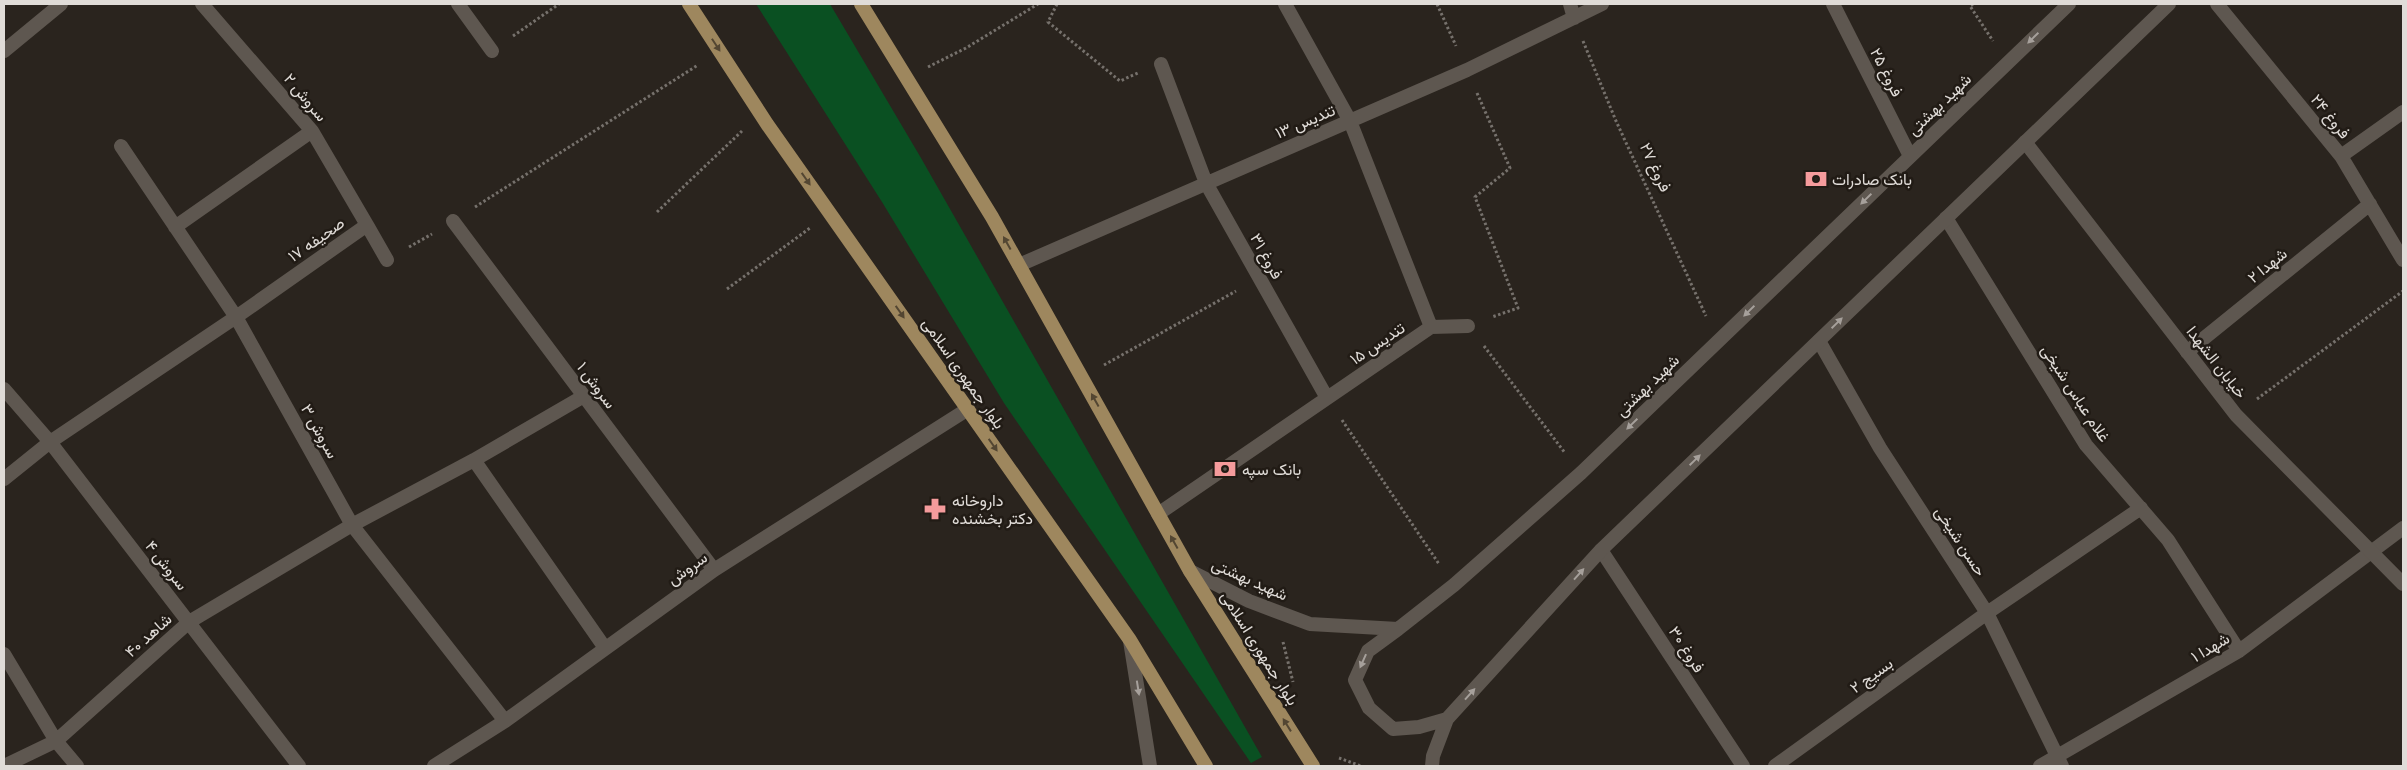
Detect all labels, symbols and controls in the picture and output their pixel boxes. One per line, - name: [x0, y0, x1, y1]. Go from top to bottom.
- one-way arrow: [2028, 31, 2040, 43]
- one-way arrow: [711, 38, 721, 51]
- street label: فروغ ۲۵: [1864, 44, 1909, 101]
- street label: سروش ۲: [278, 68, 333, 127]
- street label: شهید بهشتی: [1902, 68, 1977, 142]
- street label: فروغ ۲۴: [2305, 89, 2356, 144]
- street label: تندیس ۱۳: [1272, 99, 1339, 145]
- street label: فروغ ۲۷: [1633, 139, 1677, 196]
- bank icon: بانک صادرات: [1803, 166, 1829, 192]
- place label: بانک صادرات: [1832, 168, 1912, 192]
- one-way arrow: [801, 173, 811, 186]
- one-way arrow: [1860, 193, 1872, 205]
- street label: صحیفه ۱۷: [283, 212, 350, 268]
- street label: فروغ ۳۱: [1244, 229, 1289, 284]
- one-way arrow: [1003, 236, 1011, 251]
- street label: شهدا ۲: [2243, 242, 2293, 289]
- one-way arrow: [1743, 305, 1755, 317]
- one-way arrow: [895, 306, 905, 319]
- street label: بلوار جمهوری اسلامی: [916, 313, 1011, 434]
- street label: تندیس ۱۵: [1345, 317, 1410, 371]
- one-way arrow: [1831, 317, 1843, 329]
- street label: خیابان الشهدا: [2180, 321, 2252, 404]
- street label: غلام عباس شیخی: [2035, 340, 2116, 447]
- street label: شهید بهشتی: [1610, 349, 1685, 423]
- street label: سروش ۱: [571, 357, 622, 414]
- one-way arrow: [1090, 394, 1099, 407]
- street label: سروش ۳: [294, 400, 344, 463]
- one-way arrow: [1626, 418, 1638, 430]
- one-way arrow: [988, 438, 999, 451]
- one-way arrow: [1689, 454, 1701, 466]
- bank icon: بانک سپه: [1212, 456, 1238, 482]
- place label: بانک سپه: [1242, 458, 1301, 482]
- place label: داروخانه دکتر بخشنده: [952, 489, 1033, 531]
- pharmacy icon: داروخانه دکتر بخشنده: [922, 496, 948, 522]
- street label: حسن شیخی: [1928, 502, 1992, 582]
- street label: سروش ۴: [139, 535, 193, 596]
- one-way arrow: [1170, 535, 1178, 550]
- street label: سروش: [662, 546, 713, 591]
- street label: شهید بهشتی: [1208, 552, 1292, 607]
- one-way arrow: [1573, 568, 1585, 580]
- street label: بلوار جمهوری اسلامی: [1214, 587, 1304, 710]
- street label: شاهد ۴۰: [120, 608, 178, 664]
- street label: فروغ ۳۰: [1662, 621, 1710, 678]
- street label: شهدا ۱: [2187, 627, 2234, 669]
- street label: بسیج ۲: [1845, 652, 1898, 700]
- one-way arrow: [1359, 654, 1367, 668]
- one-way arrow: [1134, 681, 1142, 697]
- one-way arrow: [1464, 687, 1475, 700]
- one-way arrow: [1283, 718, 1292, 732]

